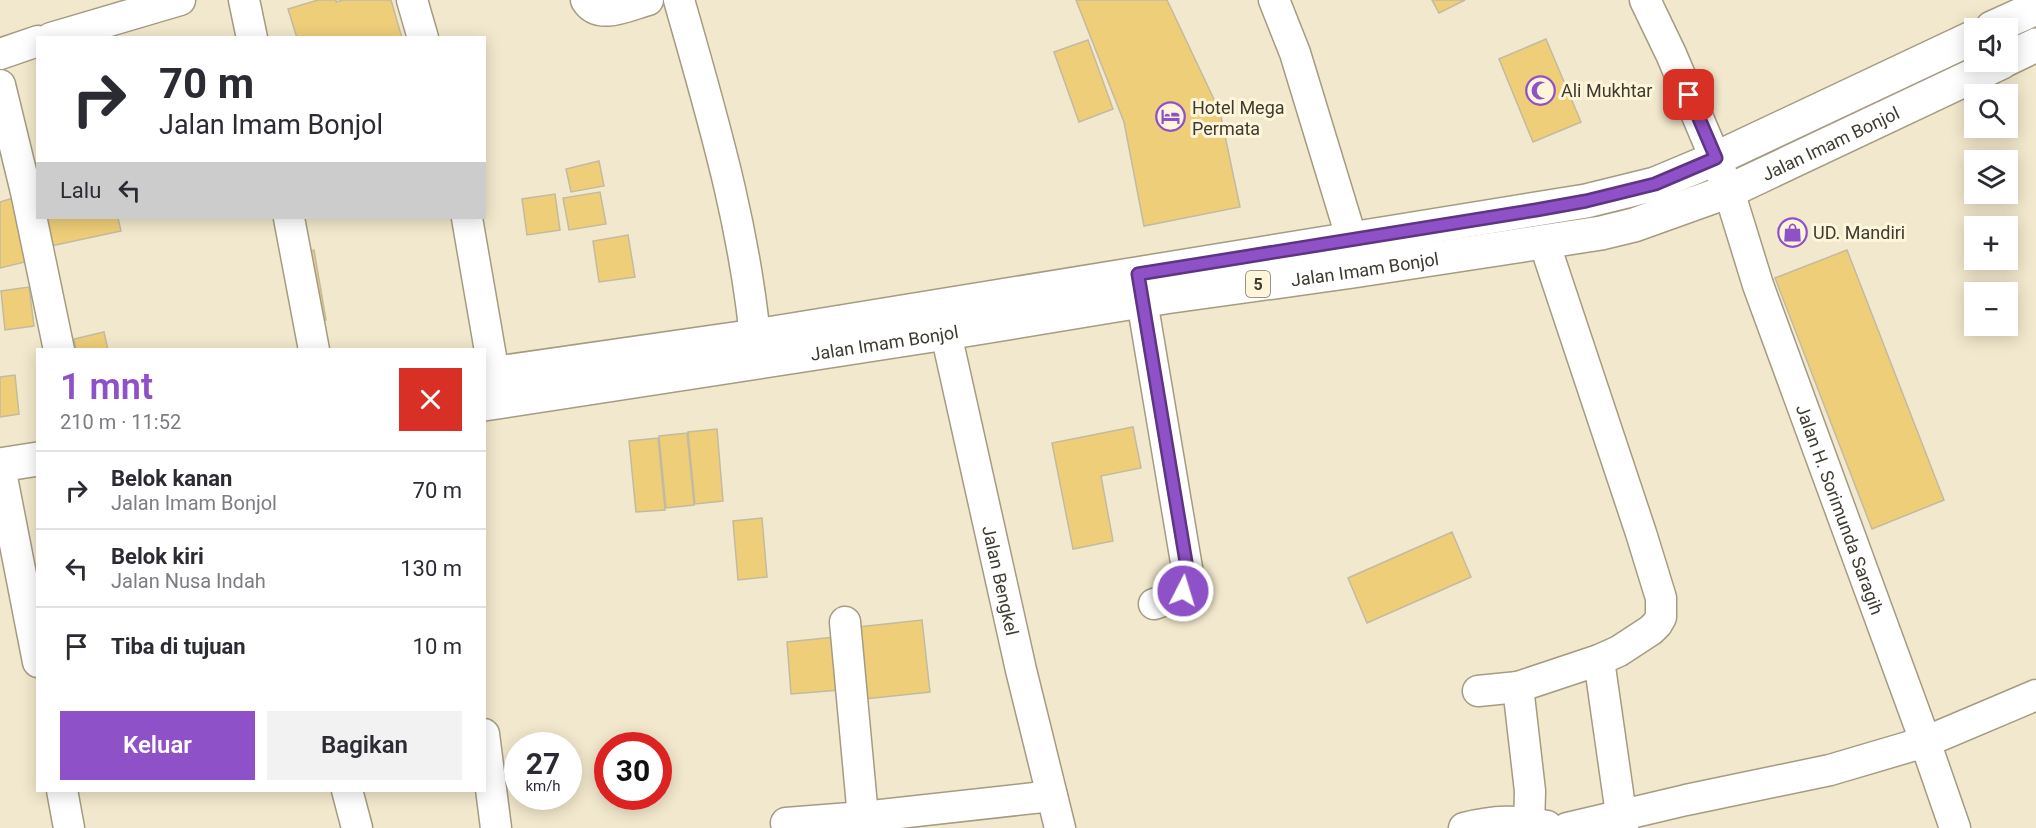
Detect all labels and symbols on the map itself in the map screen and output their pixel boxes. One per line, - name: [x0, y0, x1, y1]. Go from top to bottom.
- pin: [1663, 69, 1714, 120]
- mosque icon: Ali Mukhtar: [1524, 74, 1556, 106]
- place label: Ali Mukhtar: [1561, 80, 1652, 101]
- place label: Hotel Mega Permata: [1192, 97, 1285, 139]
- hotel icon: Hotel Mega Permata: [1155, 101, 1187, 133]
- street label: Jalan Imam Bonjol: [1758, 102, 1902, 185]
- shop icon: UD. Mandiri: [1776, 216, 1808, 248]
- place label: UD. Mandiri: [1813, 222, 1905, 243]
- street label: Jalan Imam Bonjol: [1289, 248, 1440, 290]
- road number: 5: [1246, 271, 1270, 297]
- street label: Jalan Imam Bonjol: [809, 321, 960, 364]
- street label: Jalan H. Sorimunda Saragih: [1792, 401, 1888, 617]
- street label: Jalan Bengkel: [979, 523, 1023, 637]
- position arrow: [1151, 559, 1215, 623]
- speed limit sign: 30: [594, 732, 672, 810]

